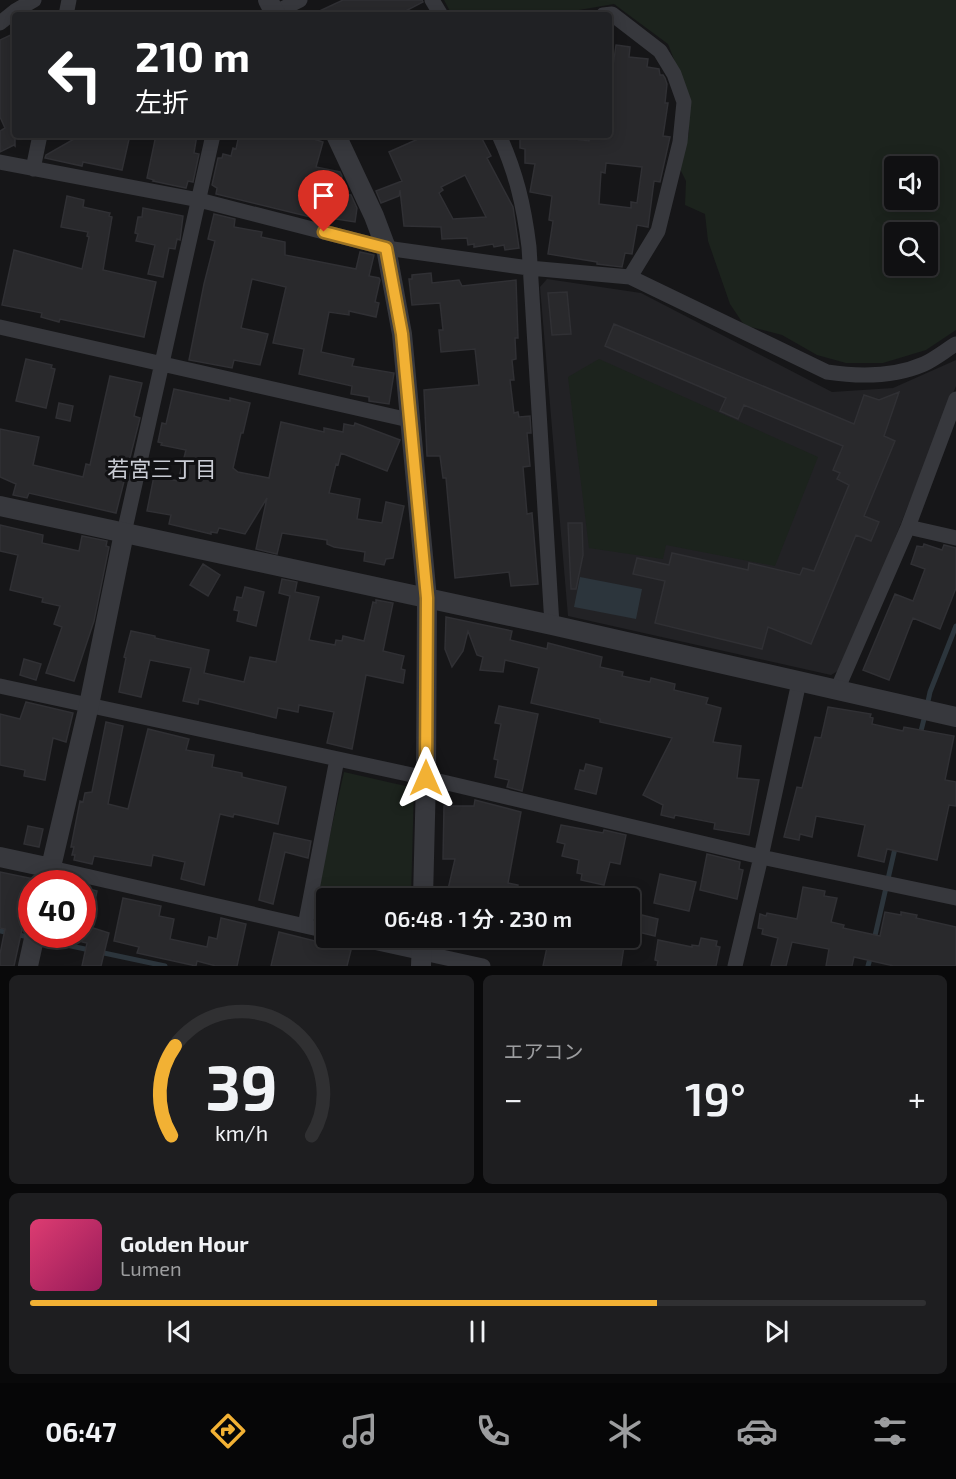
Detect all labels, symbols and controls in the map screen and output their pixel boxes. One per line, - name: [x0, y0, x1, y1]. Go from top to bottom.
- text: 210 m: [135, 30, 250, 80]
- icon: left: [36, 36, 114, 114]
- text: 左折: [135, 85, 189, 117]
- map controls: [884, 156, 938, 276]
- button: sound: [884, 156, 938, 210]
- pin: [298, 170, 349, 232]
- icon: arrive: [307, 179, 340, 212]
- button: search: [884, 222, 938, 276]
- district label: 若宮三丁目: [107, 455, 217, 481]
- position arrow: [394, 746, 458, 810]
- speed limit sign: 40: [18, 870, 96, 948]
- text: 06:48 · 1 分 · 230 m: [384, 905, 572, 931]
- text: エアコン: [504, 1039, 584, 1063]
- text: 39: [205, 1048, 277, 1123]
- text: 19°: [685, 1071, 746, 1125]
- text: −: [504, 1078, 523, 1118]
- text: +: [908, 1078, 926, 1118]
- text: km/h: [215, 1121, 268, 1146]
- text: Golden Hour: [120, 1230, 249, 1256]
- text: Lumen: [120, 1256, 182, 1280]
- icon: previous: [163, 1315, 196, 1348]
- icon: pause: [461, 1315, 494, 1348]
- icon: next: [760, 1315, 793, 1348]
- icon: directions: [207, 1410, 249, 1452]
- icon: music: [339, 1410, 381, 1452]
- icon: phone: [472, 1410, 514, 1452]
- icon: climate: [604, 1410, 646, 1452]
- icon: car: [736, 1410, 778, 1452]
- icon: filters: [869, 1410, 911, 1452]
- text: 06:47: [45, 1415, 117, 1447]

